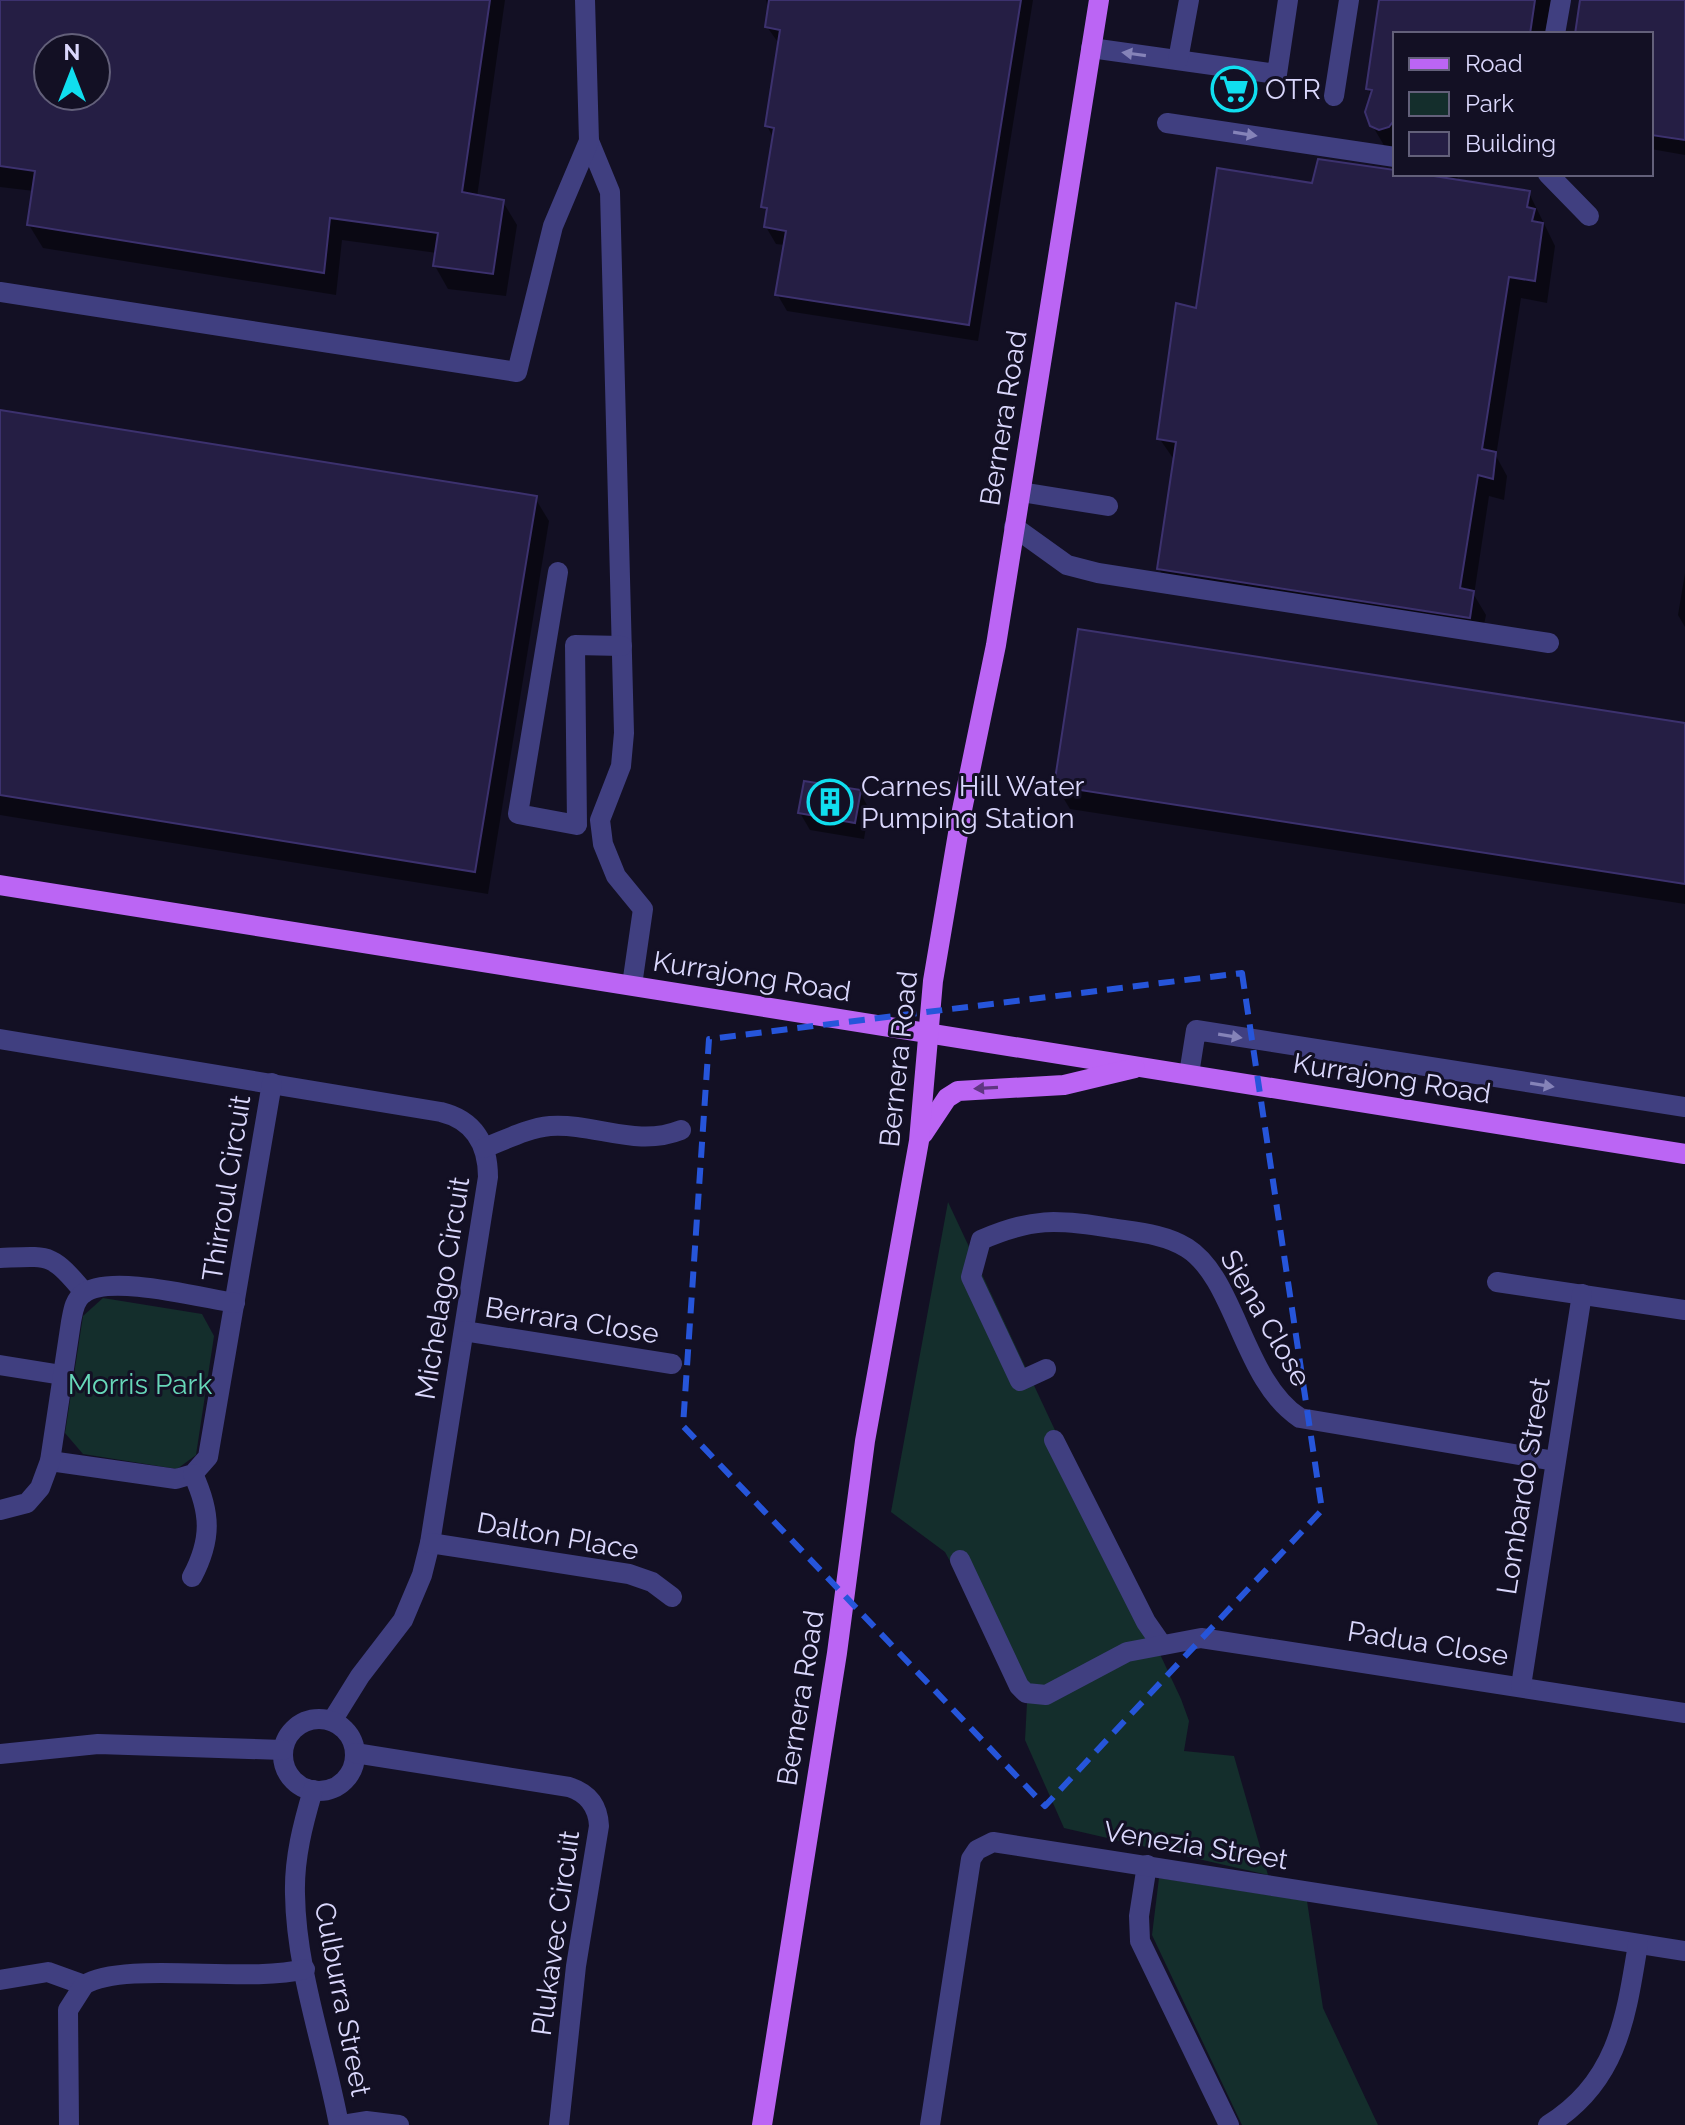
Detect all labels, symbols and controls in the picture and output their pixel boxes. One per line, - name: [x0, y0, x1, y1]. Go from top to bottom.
- north arrow: [32, 32, 112, 112]
- legend: [1393, 32, 1653, 176]
- text: N: [64, 39, 80, 65]
- one-way arrow: [1122, 47, 1147, 60]
- text: Road: [1465, 49, 1523, 78]
- supermarket icon: OTR: [1210, 65, 1258, 113]
- place label: OTR: [1265, 73, 1321, 106]
- text: Park: [1465, 89, 1514, 118]
- one-way arrow: [1232, 129, 1257, 141]
- text: Building: [1465, 129, 1556, 158]
- street label: Bernera Road: [973, 328, 1034, 508]
- place label: Carnes Hill Water Pumping Station: [861, 770, 1085, 835]
- building icon: Carnes Hill Water Pumping Station: [806, 778, 854, 826]
- street label: Kurrajong Road: [651, 945, 853, 1008]
- street label: Bernera Road: [873, 969, 924, 1149]
- one-way arrow: [1218, 1030, 1243, 1042]
- street label: Kurrajong Road: [1291, 1047, 1493, 1110]
- one-way arrow: [1530, 1079, 1555, 1091]
- one-way arrow: [973, 1082, 998, 1095]
- street label: Thirroul Circuit: [195, 1092, 258, 1284]
- street label: Michelago Circuit: [409, 1174, 476, 1402]
- street label: Siena Close: [1213, 1244, 1318, 1392]
- street label: Berrara Close: [483, 1290, 661, 1351]
- park label: Morris Park: [68, 1368, 212, 1401]
- street label: Lombardo Street: [1490, 1375, 1557, 1597]
- street label: Dalton Place: [474, 1506, 642, 1567]
- street label: Bernera Road: [770, 1608, 831, 1788]
- street label: Padua Close: [1345, 1614, 1511, 1672]
- street label: Venezia Street: [1101, 1815, 1291, 1876]
- street label: Plukavec Circuit: [525, 1828, 586, 2038]
- street label: Culburra Street: [308, 1899, 378, 2100]

